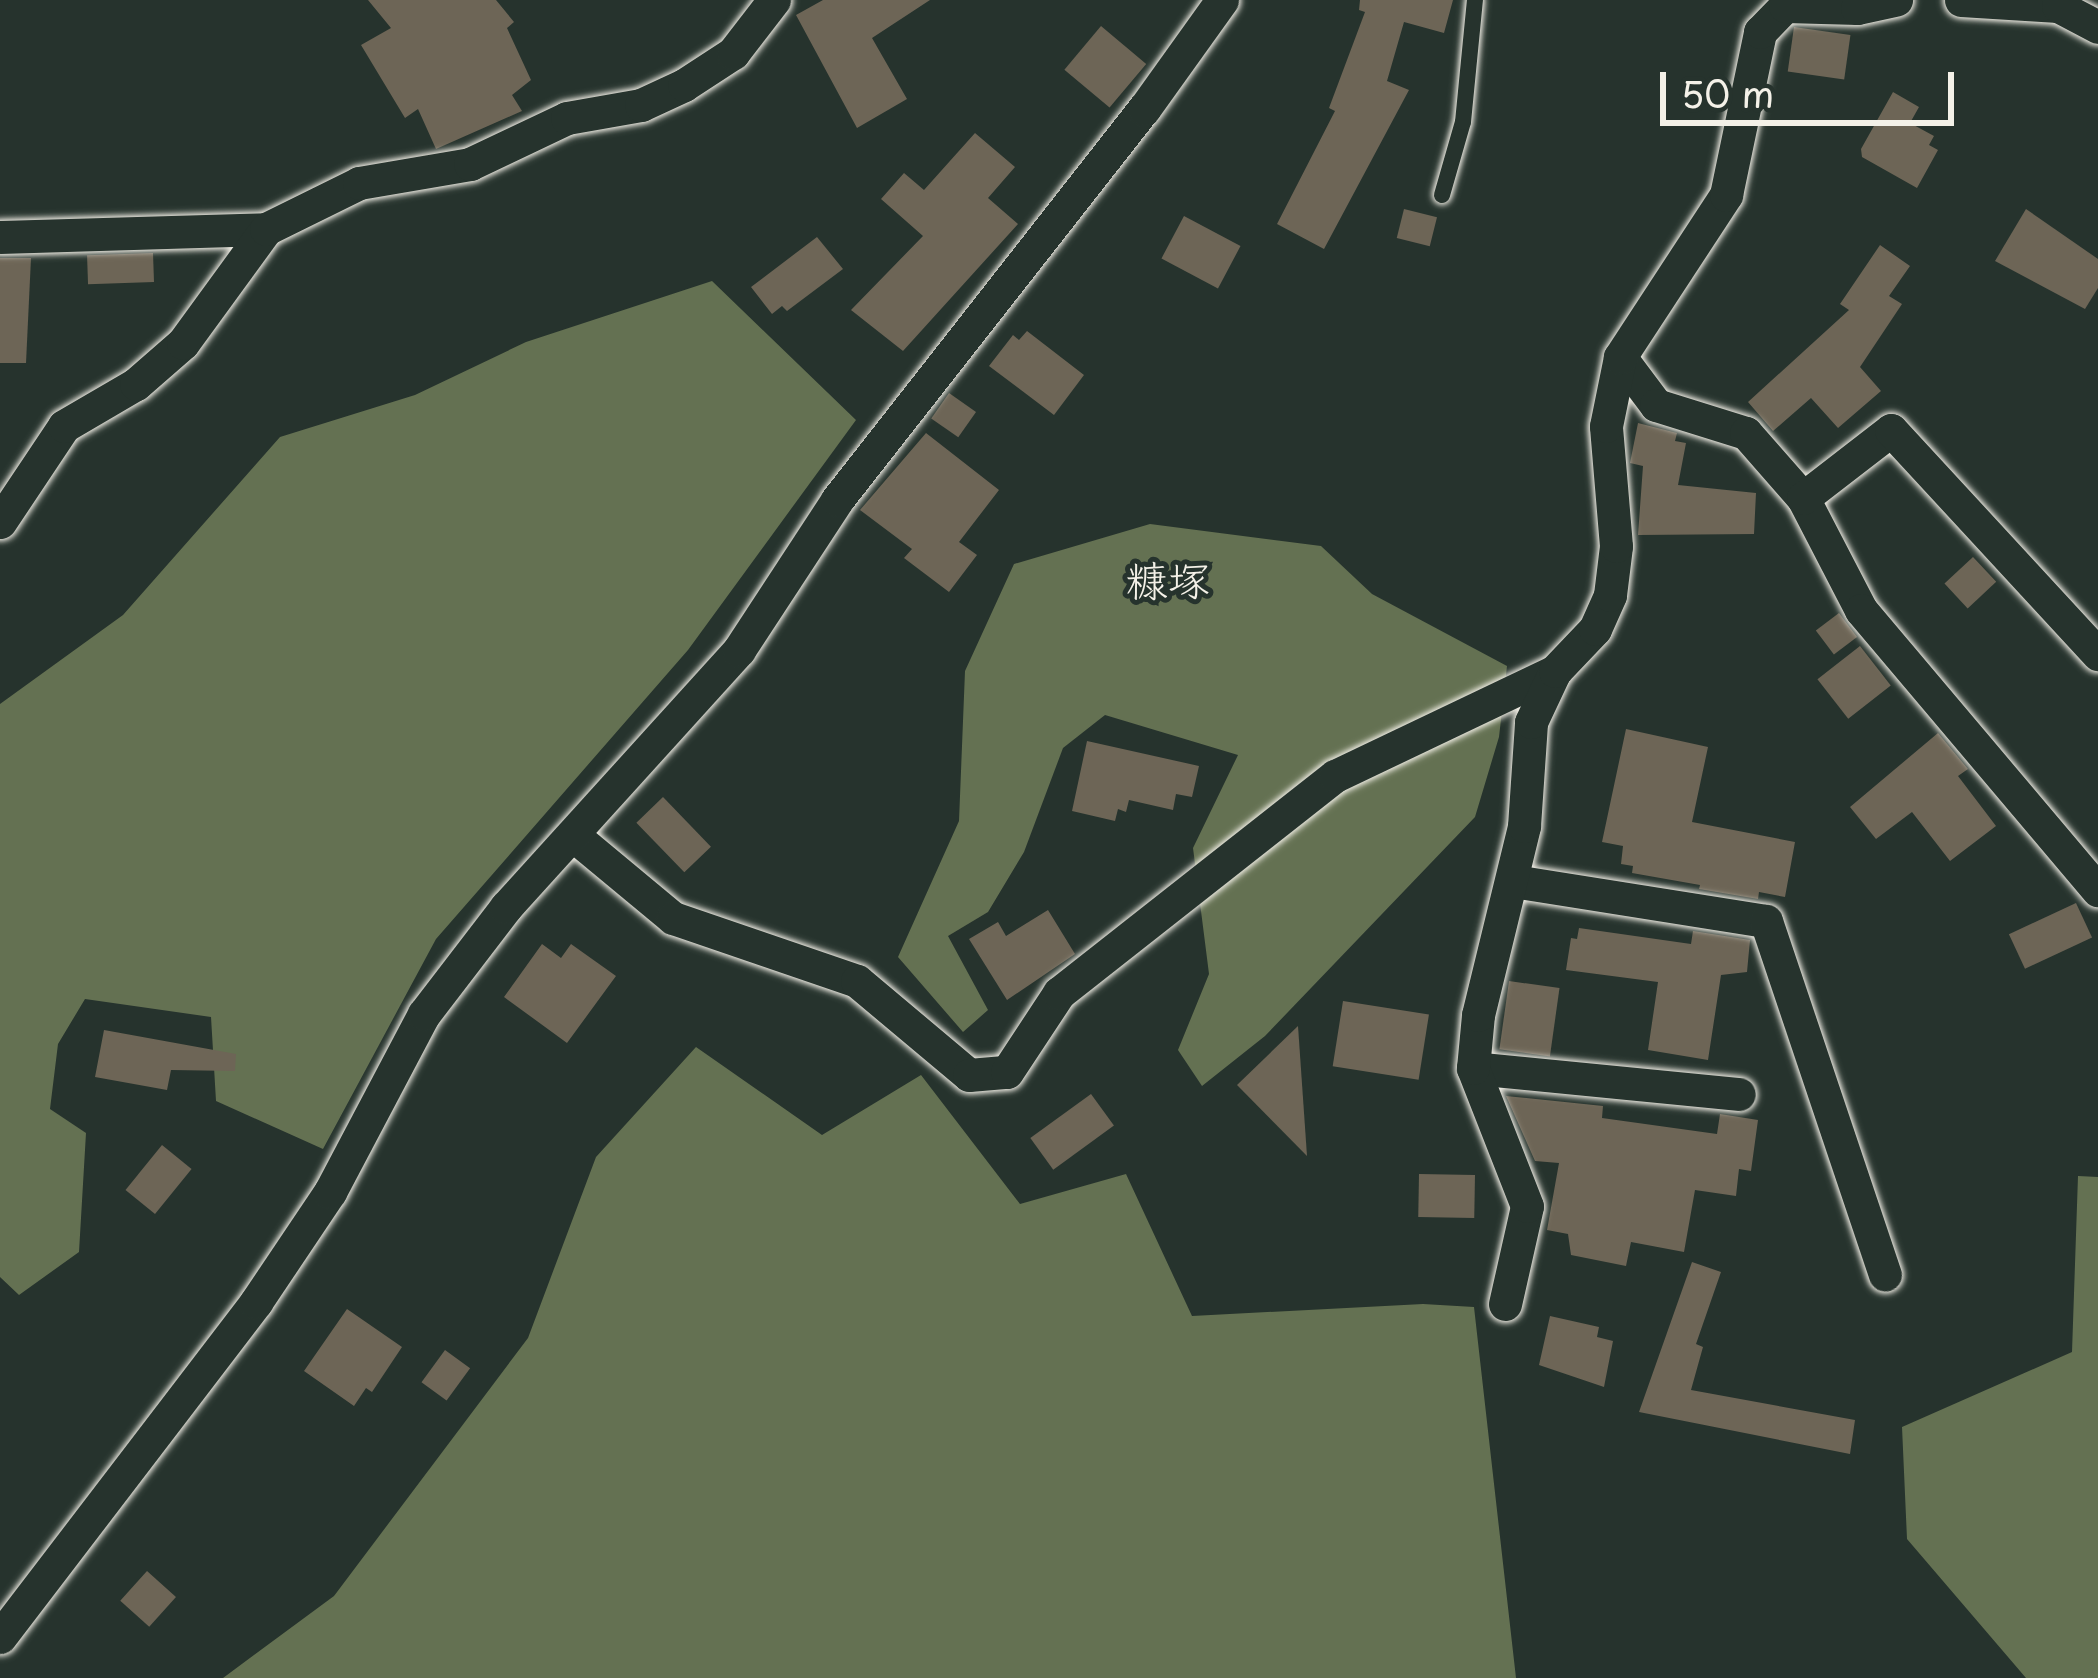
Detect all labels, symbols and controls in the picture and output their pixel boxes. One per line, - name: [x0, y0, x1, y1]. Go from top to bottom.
- scale bar: [1666, 48, 1960, 122]
- text: 50 m: [1681, 66, 1774, 120]
- district label: 糠塚: [1126, 554, 1210, 604]

